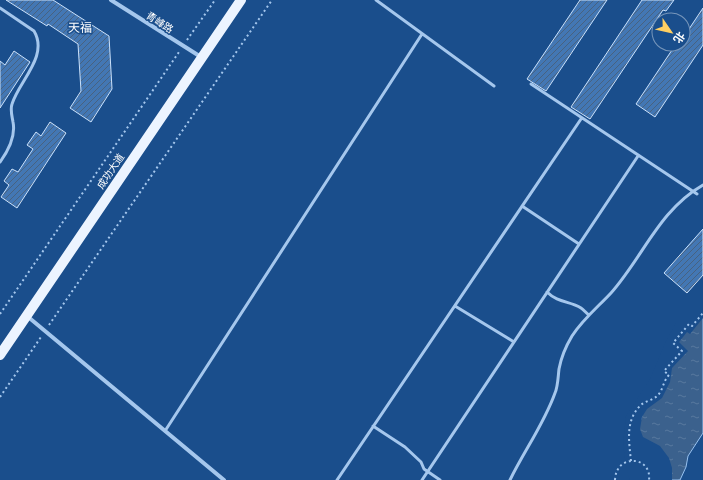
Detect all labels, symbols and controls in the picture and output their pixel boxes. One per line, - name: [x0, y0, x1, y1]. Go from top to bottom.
- street label: 青峰路: [144, 8, 176, 36]
- north arrow: [651, 12, 691, 52]
- district label: 天福: [68, 19, 92, 36]
- text: 北: [670, 29, 689, 47]
- street label: 成功大道: [93, 151, 127, 191]

